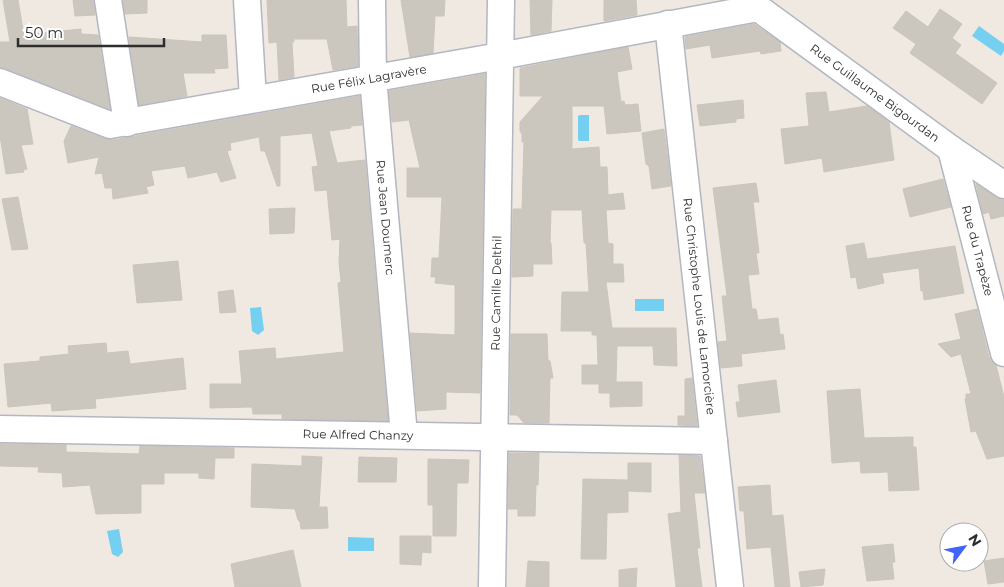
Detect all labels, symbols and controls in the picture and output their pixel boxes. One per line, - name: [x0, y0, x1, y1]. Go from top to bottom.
- scale bar: [18, 15, 164, 47]
- text: 50 m: [25, 23, 63, 42]
- street label: Rue Guillaume Bigourdan: [807, 41, 943, 145]
- street label: Rue Félix Lagravère: [310, 61, 428, 96]
- street label: Rue Jean Doumerc: [373, 159, 398, 276]
- street label: Rue Christophe Louis de Lamorcière: [680, 197, 719, 415]
- street label: Rue du Trapèze: [959, 203, 997, 298]
- street label: Rue Camille Delthil: [488, 235, 504, 351]
- street label: Rue Alfred Chanzy: [303, 426, 414, 443]
- north arrow: [939, 522, 989, 572]
- text: N: [964, 531, 986, 550]

